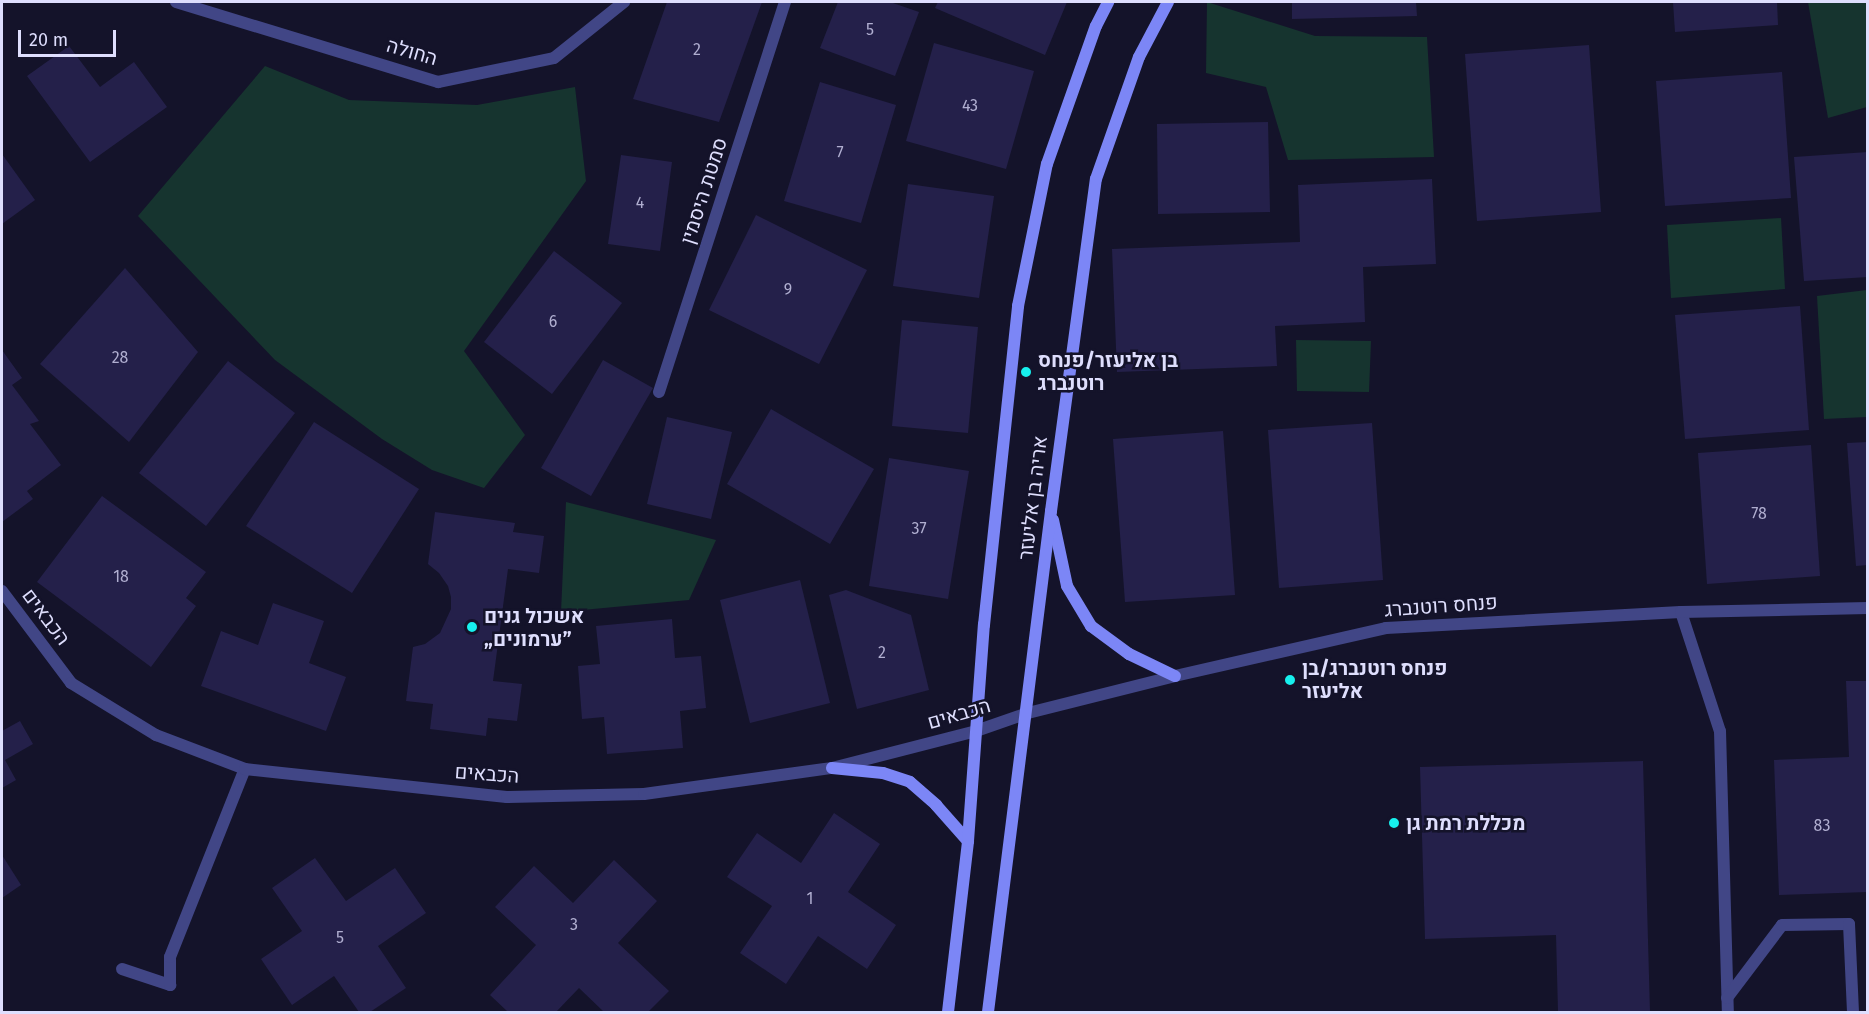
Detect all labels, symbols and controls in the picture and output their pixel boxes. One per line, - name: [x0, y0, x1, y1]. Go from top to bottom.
- scale bar: [21, 18, 118, 56]
- house number: 5: [866, 20, 874, 40]
- text: 20 m: [29, 29, 68, 51]
- street label: החולה: [384, 33, 440, 71]
- house number: 2: [693, 40, 701, 60]
- house number: 43: [962, 96, 978, 116]
- street label: סמטת היסמין: [676, 135, 732, 247]
- house number: 7: [836, 143, 844, 163]
- house number: 4: [636, 193, 644, 213]
- house number: 9: [784, 280, 792, 300]
- house number: 6: [549, 312, 557, 332]
- house number: 28: [112, 348, 128, 368]
- place label: בן אליעזר/פנחס רוטנברג: [1038, 348, 1178, 395]
- marker: בן אליעזר/פנחס רוטנברג: [1019, 365, 1033, 379]
- street label: אריה בן אליעזר: [1013, 435, 1053, 561]
- house number: 78: [1751, 504, 1767, 524]
- house number: 37: [911, 519, 927, 539]
- house number: 18: [113, 567, 129, 587]
- street label: הכבאים: [17, 584, 75, 650]
- street label: פנחס רוטנברג: [1384, 590, 1498, 622]
- place label: אשכול גנים „ערמונים”: [484, 604, 584, 651]
- marker: אשכול גנים „ערמונים”: [465, 620, 479, 634]
- house number: 2: [878, 643, 886, 663]
- place label: פנחס רוטנברג/בן אליעזר: [1302, 656, 1447, 703]
- marker: פנחס רוטנברג/בן אליעזר: [1283, 673, 1297, 687]
- street label: הכבאים: [925, 694, 993, 734]
- street label: הכבאים: [454, 760, 520, 788]
- place label: מכללת רמת גן: [1406, 811, 1525, 835]
- marker: מכללת רמת גן: [1387, 816, 1401, 830]
- house number: 83: [1814, 816, 1830, 836]
- house number: 1: [807, 889, 813, 909]
- house number: 3: [570, 915, 578, 935]
- house number: 5: [336, 928, 344, 948]

